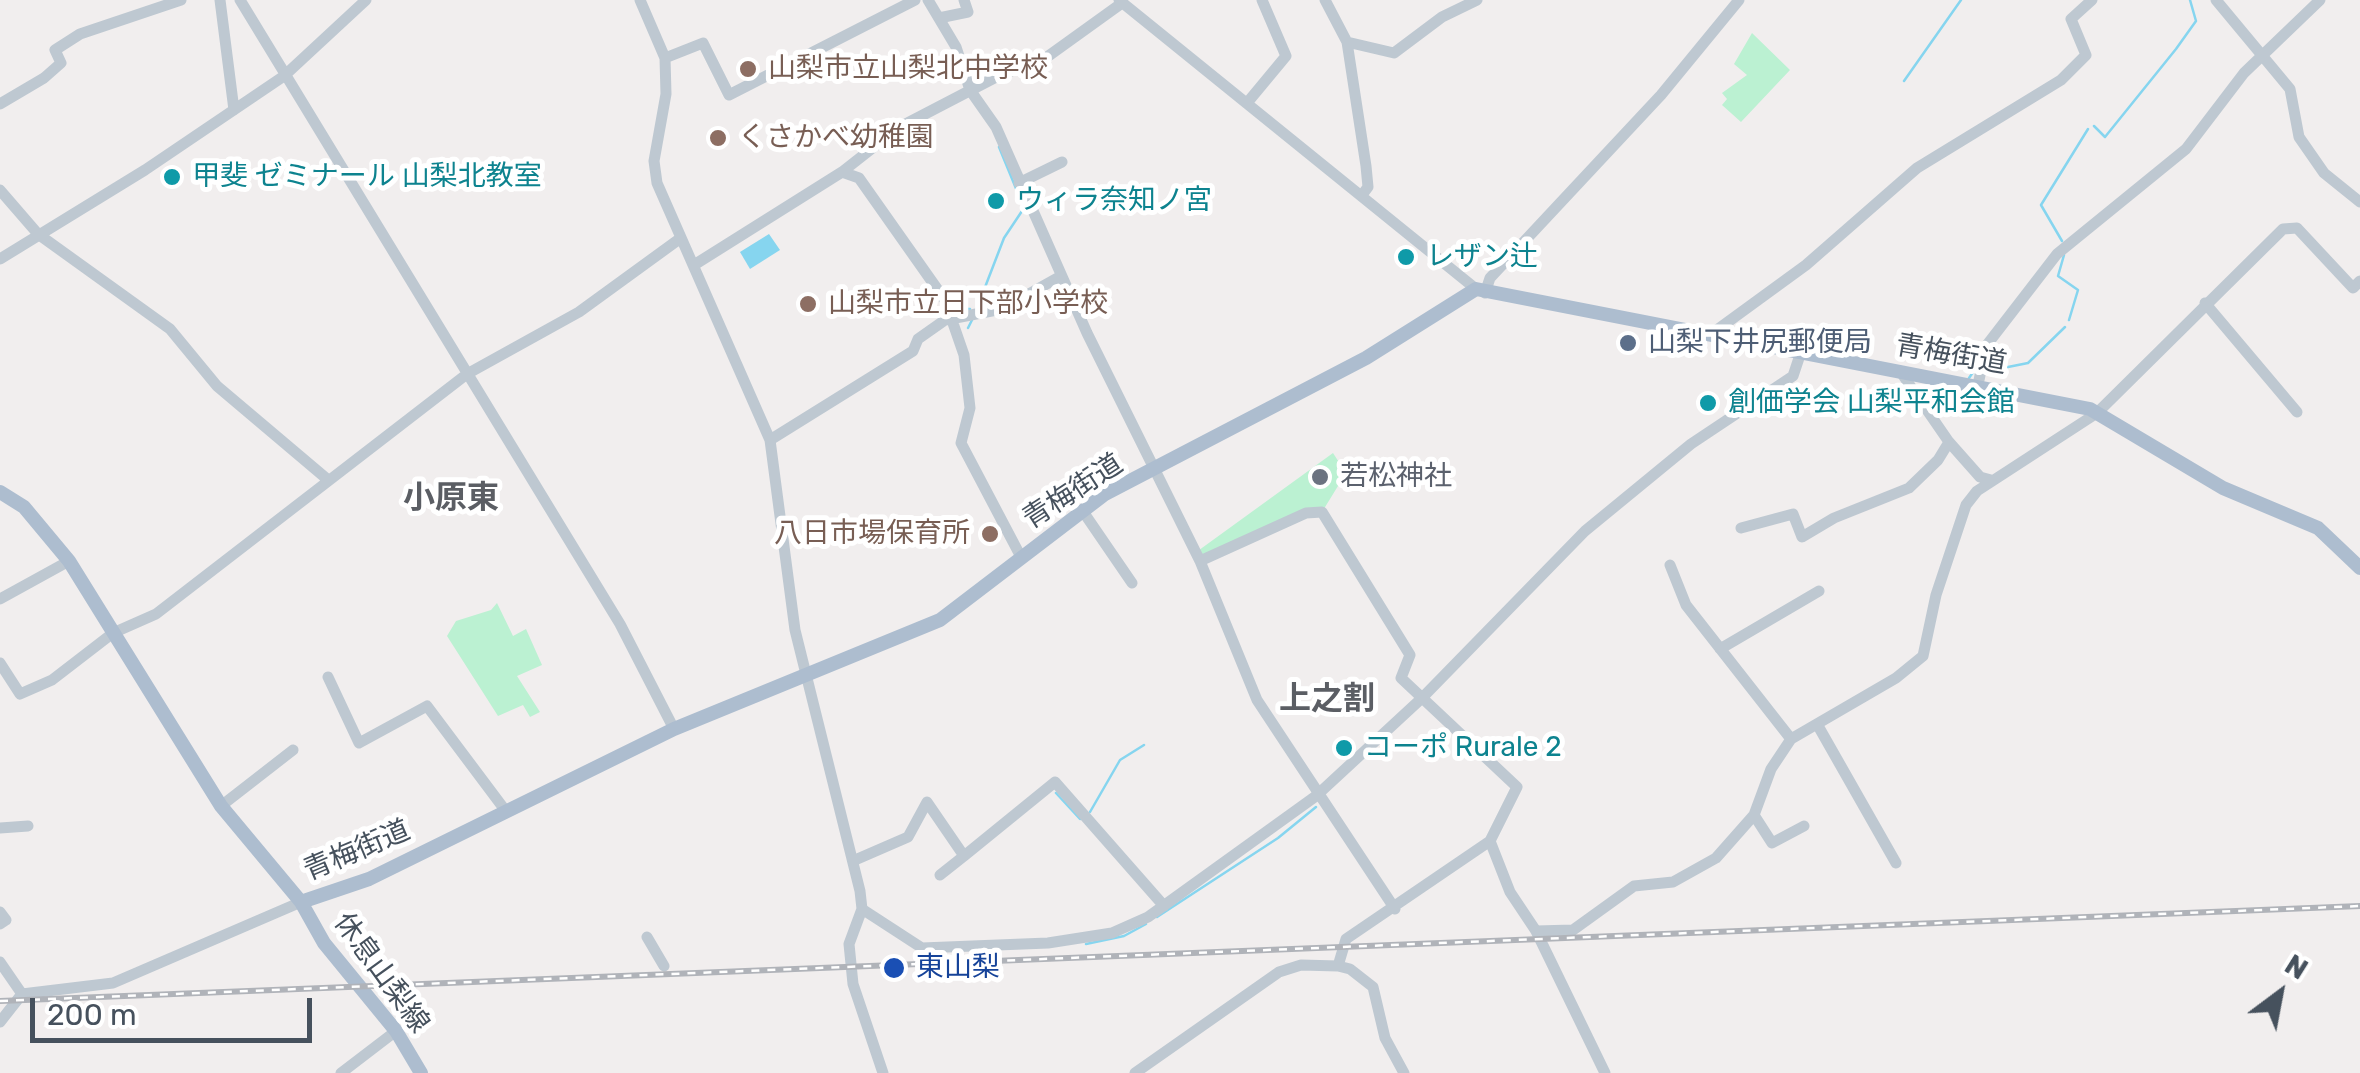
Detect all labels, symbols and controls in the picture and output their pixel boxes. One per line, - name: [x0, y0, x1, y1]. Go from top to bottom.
- place label: 山梨市立山梨北中学校: [768, 52, 1048, 86]
- marker: 山梨市立山梨北中学校: [737, 58, 759, 80]
- place label: くさかべ幼稚園: [738, 121, 934, 155]
- marker: くさかべ幼稚園: [707, 127, 729, 149]
- place label: 甲斐 ゼミナール 山梨北教室: [192, 160, 542, 194]
- marker: 甲斐 ゼミナール 山梨北教室: [161, 166, 183, 188]
- place label: ウィラ奈知ノ宮: [1016, 184, 1212, 218]
- marker: ウィラ奈知ノ宮: [985, 190, 1007, 212]
- place label: レザン辻: [1426, 240, 1538, 274]
- marker: レザン辻: [1395, 246, 1417, 268]
- place label: 山梨市立日下部小学校: [828, 287, 1108, 321]
- marker: 山梨市立日下部小学校: [797, 293, 819, 315]
- place label: 山梨下井尻郵便局: [1648, 326, 1872, 360]
- street label: 青梅街道: [1893, 329, 2009, 381]
- marker: 山梨下井尻郵便局: [1617, 332, 1639, 354]
- place label: 創価学会 山梨平和会館: [1728, 386, 2015, 420]
- marker: 創価学会 山梨平和会館: [1697, 392, 1719, 414]
- street label: 青梅街道: [1017, 447, 1129, 537]
- place label: 若松神社: [1340, 460, 1452, 494]
- marker: 若松神社: [1309, 466, 1331, 488]
- district label: 小原東: [403, 480, 499, 518]
- place label: 八日市場保育所: [774, 517, 970, 551]
- marker: 八日市場保育所: [979, 523, 1001, 545]
- district label: 上之割: [1279, 681, 1375, 719]
- place label: コーポ Rurale 2: [1364, 731, 1562, 765]
- marker: コーポ Rurale 2: [1333, 737, 1355, 759]
- street label: 青梅街道: [299, 814, 415, 888]
- street label: 休息山梨線: [326, 906, 436, 1040]
- north arrow: [2230, 943, 2330, 1043]
- text: N: [2279, 948, 2313, 986]
- place label: 東山梨: [916, 951, 1000, 985]
- marker: 東山梨: [881, 955, 907, 981]
- scale bar: [35, 978, 318, 1040]
- text: 200 m: [47, 997, 137, 1033]

